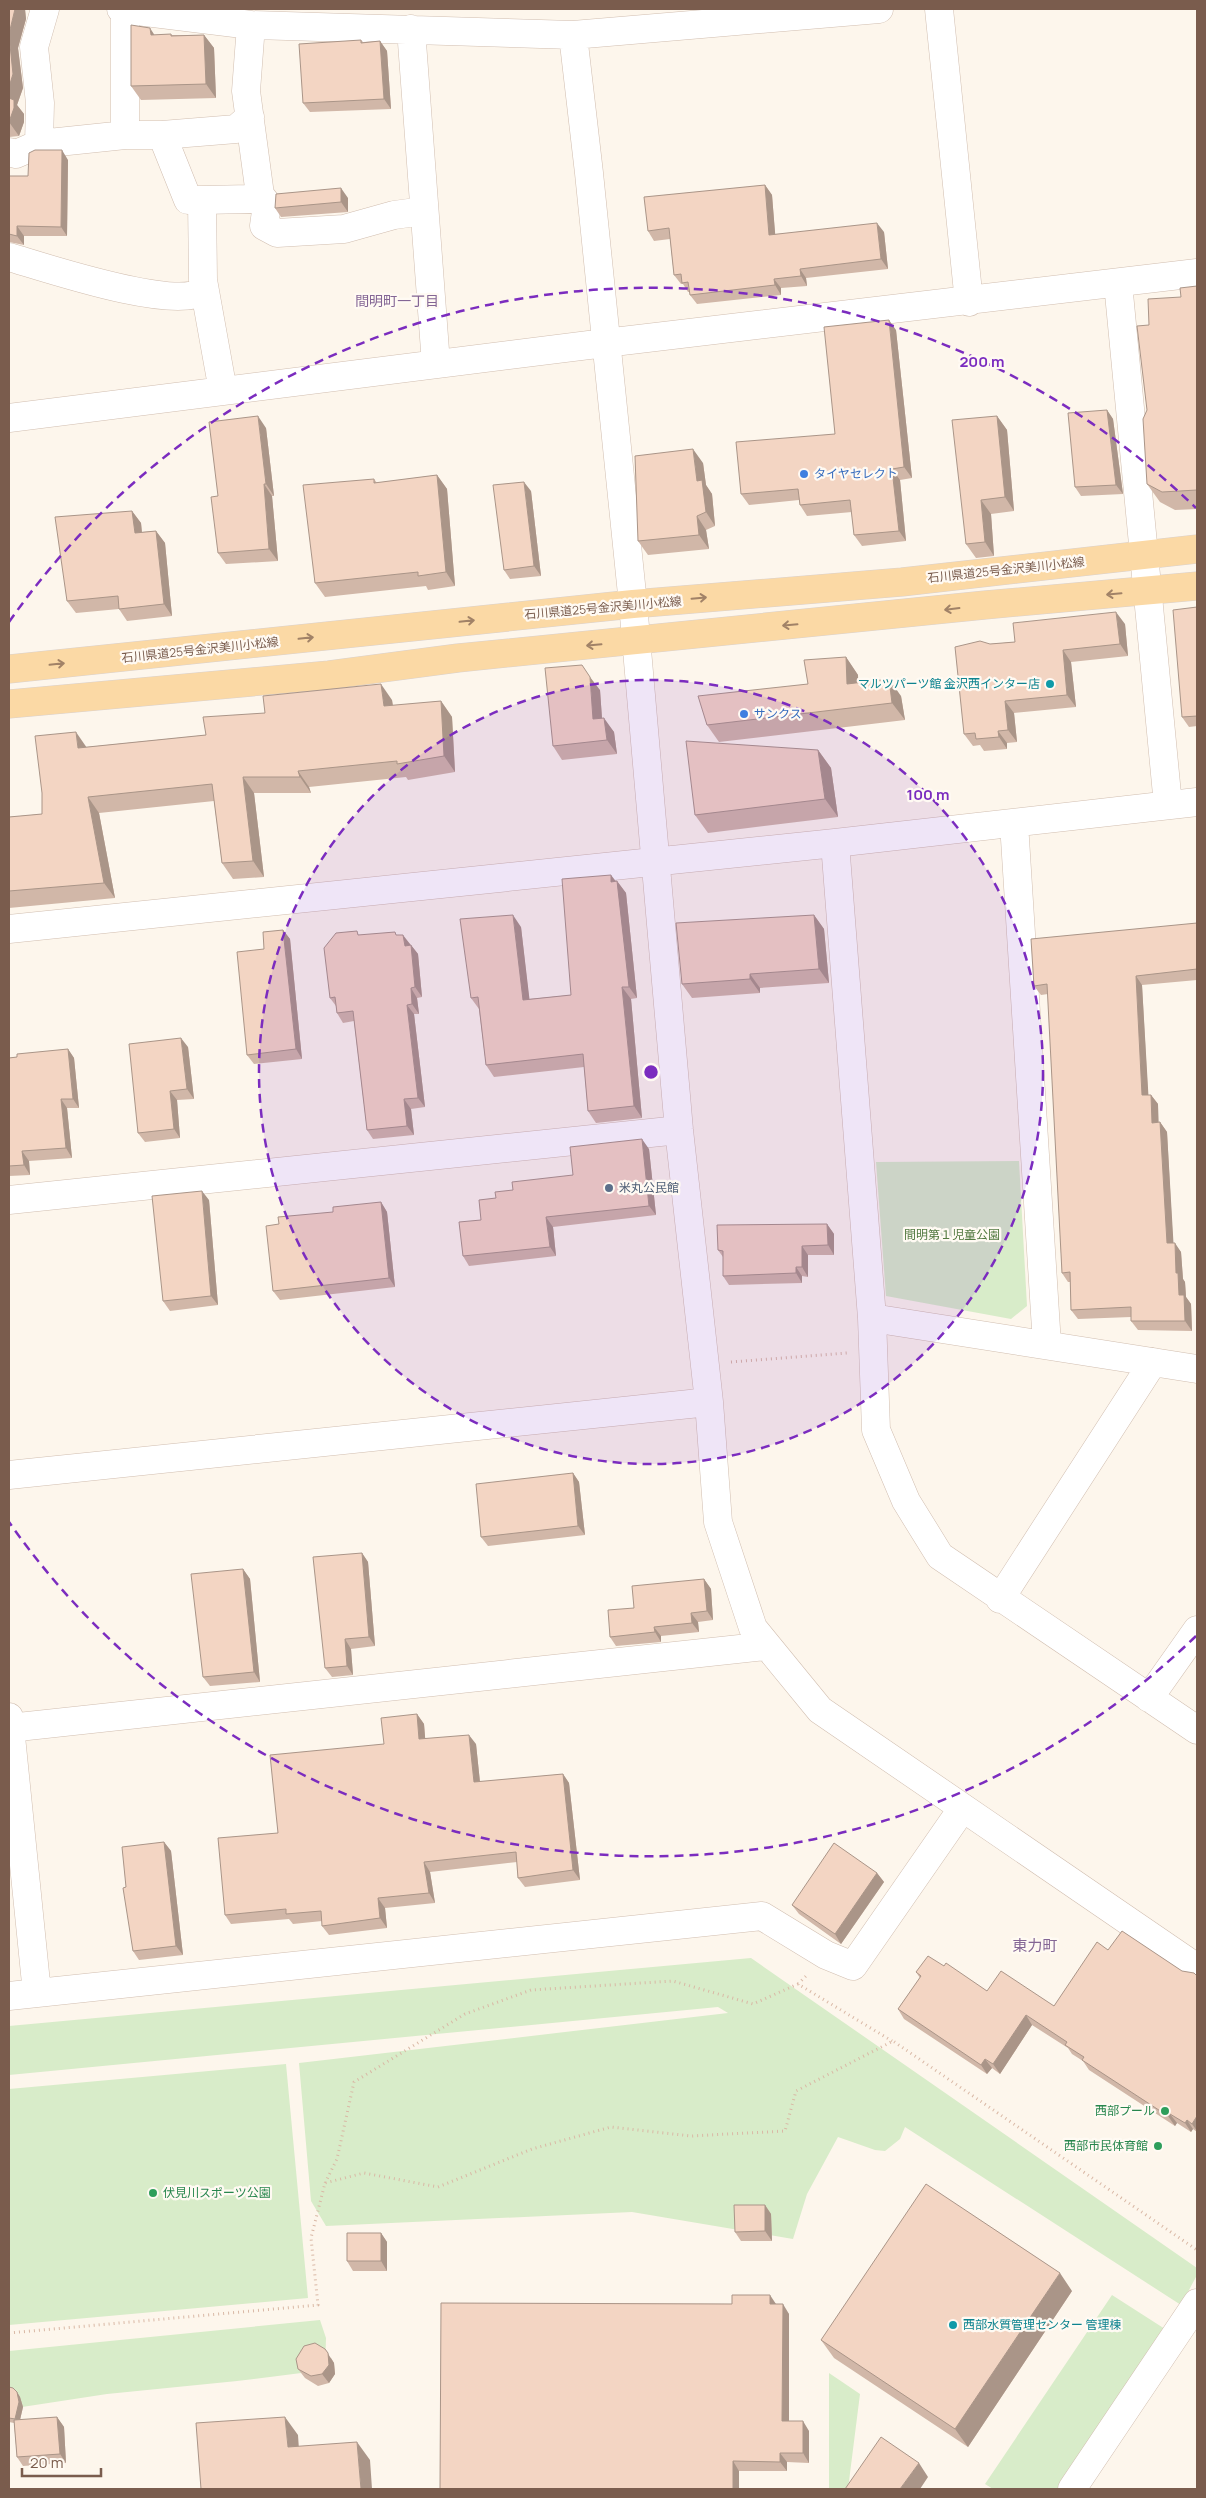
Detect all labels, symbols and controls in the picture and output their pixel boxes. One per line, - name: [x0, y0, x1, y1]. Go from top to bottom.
- district label: 間明町一丁目: [355, 291, 439, 310]
- text: 200 m: [959, 351, 1005, 372]
- place label: タイヤセレクト: [814, 465, 898, 482]
- marker: タイヤセレクト: [798, 468, 810, 480]
- street label: 石川県道25号金沢美川小松線: [927, 553, 1085, 586]
- one-way arrow: [1106, 589, 1122, 599]
- street label: 石川県道25号金沢美川小松線: [524, 592, 682, 623]
- one-way arrow: [691, 594, 707, 603]
- one-way arrow: [944, 604, 960, 614]
- one-way arrow: [459, 616, 475, 626]
- one-way arrow: [783, 620, 799, 630]
- street label: 石川県道25号金沢美川小松線: [121, 633, 279, 666]
- one-way arrow: [298, 633, 314, 643]
- one-way arrow: [586, 640, 602, 650]
- one-way arrow: [49, 659, 65, 669]
- place label: マルツパーツ館 金沢西インター店: [858, 675, 1040, 692]
- marker: マルツパーツ館 金沢西インター店: [1044, 678, 1056, 690]
- place label: サンクス: [754, 705, 802, 722]
- marker: サンクス: [738, 708, 750, 720]
- text: 100 m: [907, 784, 949, 805]
- centre of rings: [642, 1063, 660, 1081]
- place label: 米丸公民館: [619, 1179, 679, 1196]
- marker: 米丸公民館: [603, 1182, 615, 1194]
- park label: 間明第１児童公園: [904, 1226, 1000, 1243]
- district label: 東力町: [1012, 1935, 1058, 1956]
- place label: 西部プール: [1095, 2102, 1155, 2119]
- marker: 西部プール: [1159, 2105, 1171, 2117]
- place label: 西部市民体育館: [1064, 2137, 1148, 2154]
- marker: 西部市民体育館: [1152, 2140, 1164, 2152]
- place label: 伏見川スポーツ公園: [163, 2184, 271, 2201]
- marker: 伏見川スポーツ公園: [147, 2187, 159, 2199]
- place label: 西部水質管理センター 管理棟: [963, 2316, 1121, 2333]
- marker: 西部水質管理センター 管理棟: [947, 2319, 959, 2331]
- scale bar: [22, 2446, 101, 2478]
- text: 20 m: [30, 2452, 63, 2473]

